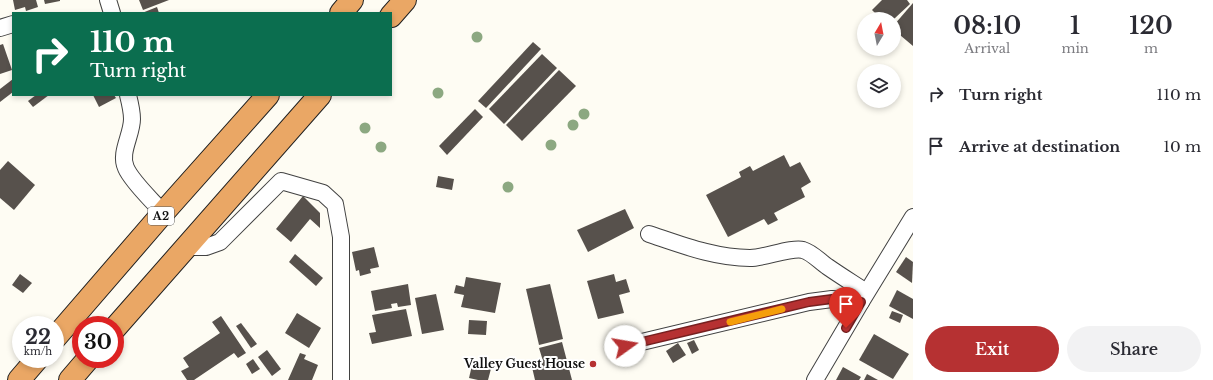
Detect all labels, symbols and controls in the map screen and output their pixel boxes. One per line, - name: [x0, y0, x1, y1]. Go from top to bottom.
- text: 08:10: [953, 11, 1021, 40]
- text: 1: [1070, 11, 1080, 40]
- text: 120: [1129, 11, 1173, 40]
- north arrow: [857, 12, 901, 56]
- map controls: [857, 12, 901, 108]
- text: 110 m: [90, 25, 174, 60]
- icon: right: [24, 28, 76, 80]
- text: Arrival: [964, 40, 1010, 57]
- text: min: [1061, 40, 1089, 57]
- text: m: [1144, 40, 1158, 57]
- text: Turn right: [90, 60, 186, 82]
- button: layers: [857, 64, 901, 108]
- icon: right: [925, 83, 947, 105]
- text: Turn right: [959, 85, 1042, 104]
- text: 110 m: [1157, 85, 1201, 104]
- icon: arrive: [925, 135, 947, 157]
- text: Arrive at destination: [959, 137, 1120, 156]
- text: 10 m: [1163, 137, 1201, 156]
- road number: A2: [148, 207, 174, 225]
- pin: [829, 287, 863, 328]
- icon: arrive: [835, 293, 857, 315]
- speed limit sign: 30: [72, 316, 124, 368]
- text: 22: [25, 325, 51, 349]
- position arrow: [604, 325, 646, 367]
- button: Exit: [925, 326, 1059, 372]
- button: Share: [1067, 326, 1201, 372]
- text: km/h: [24, 345, 52, 358]
- place label: Valley Guest House: [463, 356, 585, 371]
- marker: Valley Guest House: [588, 359, 598, 369]

